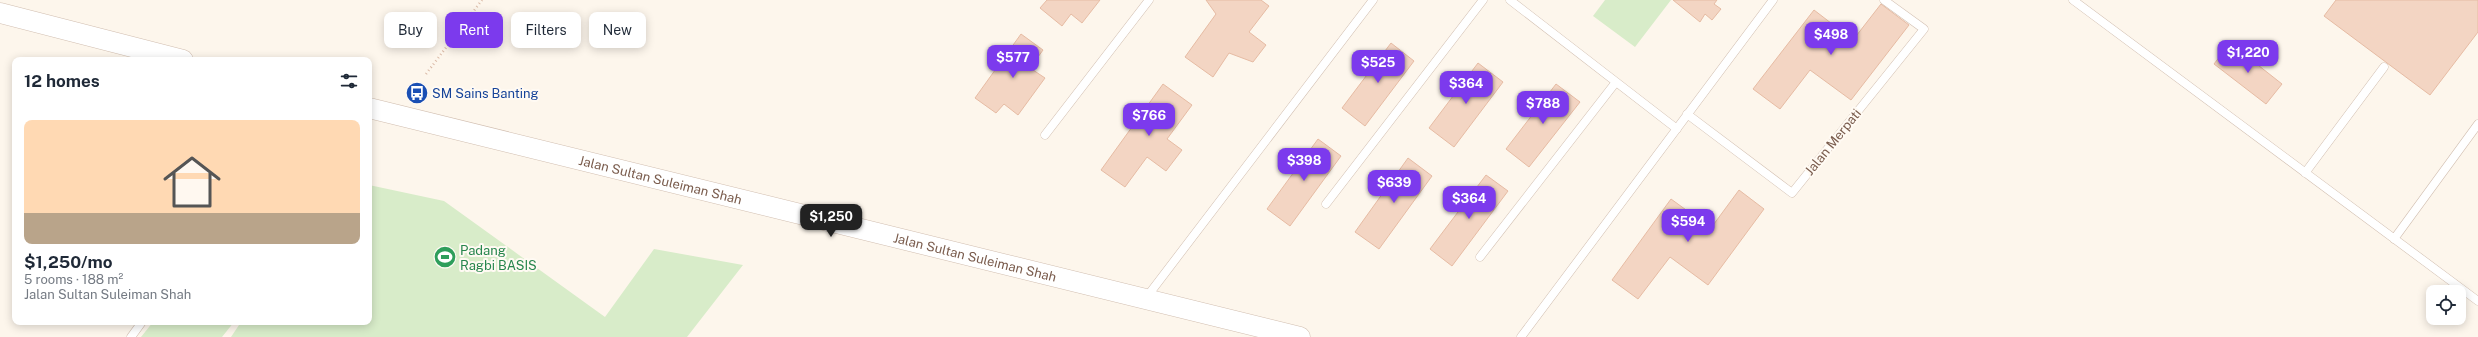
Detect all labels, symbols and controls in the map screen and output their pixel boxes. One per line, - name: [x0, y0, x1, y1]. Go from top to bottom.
- chip: Buy: [384, 12, 437, 48]
- chip: Rent: [445, 12, 503, 48]
- chip: Filters: [511, 12, 581, 48]
- chip: New: [589, 12, 646, 48]
- pin: $498: [1807, 22, 1855, 56]
- text: $498: [1814, 27, 1848, 42]
- pin: $1,220: [2215, 40, 2281, 74]
- pin: $577: [989, 45, 1037, 79]
- text: $1,220: [2226, 45, 2270, 60]
- text: $577: [996, 50, 1030, 65]
- pin: $525: [1354, 50, 1402, 84]
- text: $525: [1361, 55, 1395, 70]
- icon: filters: [338, 70, 360, 92]
- text: 12 homes: [24, 71, 100, 91]
- pin: $364: [1442, 71, 1490, 105]
- text: $364: [1449, 76, 1483, 91]
- bus stop icon: SM Sains Banting: [404, 80, 430, 106]
- place label: SM Sains Banting: [432, 86, 539, 101]
- pin: $788: [1519, 91, 1567, 125]
- text: $788: [1526, 96, 1560, 111]
- pin: $766: [1125, 103, 1173, 137]
- street label: Jalan Merpati: [1802, 106, 1864, 178]
- text: $766: [1132, 108, 1166, 123]
- icon: home: [156, 146, 228, 218]
- pin: $398: [1280, 148, 1328, 182]
- street label: Jalan Sultan Suleiman Shah: [577, 152, 743, 207]
- text: $398: [1287, 153, 1321, 168]
- pin: $639: [1370, 170, 1418, 204]
- text: $639: [1377, 175, 1411, 190]
- pin: $364: [1445, 186, 1493, 220]
- text: $364: [1452, 191, 1486, 206]
- pin: $1,250: [798, 204, 864, 238]
- text: $1,250: [809, 209, 853, 224]
- pin: $594: [1664, 209, 1712, 243]
- text: $594: [1671, 214, 1705, 229]
- street label: Jalan Sultan Suleiman Shah: [892, 230, 1058, 284]
- place label: Padang Ragbi BASIS: [460, 243, 537, 273]
- sports icon: Padang Ragbi BASIS: [432, 244, 458, 270]
- text: $1,250/mo: [24, 252, 113, 272]
- text: 5 rooms · 188 m²: [24, 272, 123, 287]
- map controls: [2426, 285, 2466, 325]
- button: locate: [2426, 285, 2466, 325]
- text: Jalan Sultan Suleiman Shah: [24, 287, 191, 302]

